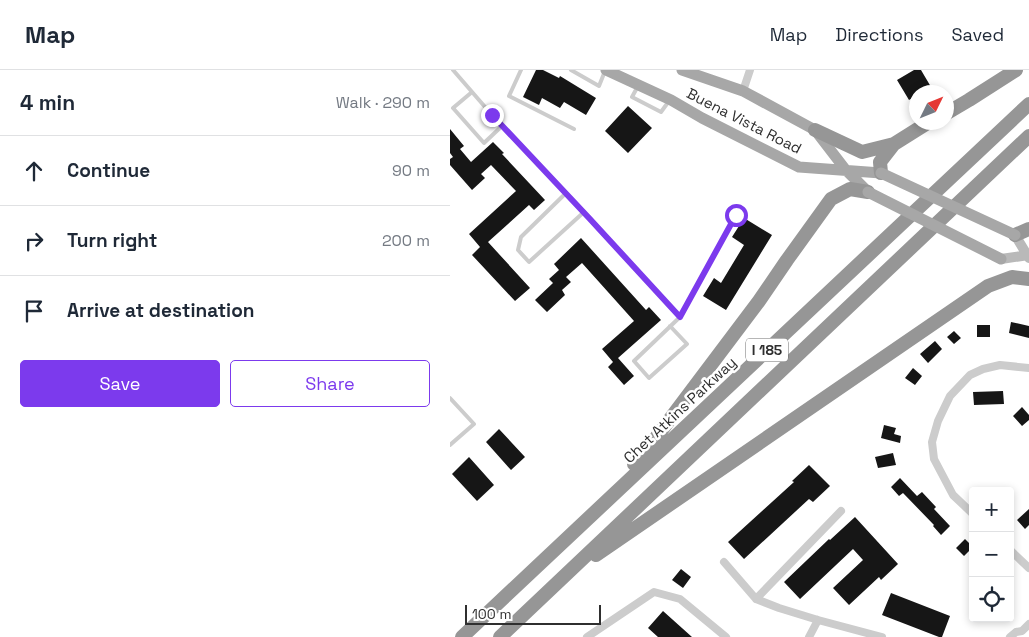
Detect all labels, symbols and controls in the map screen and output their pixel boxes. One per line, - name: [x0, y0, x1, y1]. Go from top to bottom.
- text: Map: [25, 19, 75, 50]
- text: Map: [770, 23, 807, 46]
- text: Directions: [835, 23, 924, 46]
- text: Saved: [952, 23, 1004, 46]
- street label: Buena Vista Road: [684, 83, 805, 158]
- north arrow: [909, 85, 954, 130]
- text: 4 min: [20, 89, 75, 116]
- text: Walk · 290 m: [336, 92, 430, 113]
- route end: [481, 104, 504, 127]
- icon: ahead: [20, 157, 48, 185]
- text: Continue: [67, 158, 150, 183]
- text: 90 m: [392, 160, 430, 181]
- route start: [725, 204, 748, 227]
- icon: right: [20, 227, 48, 255]
- text: Turn right: [67, 228, 157, 253]
- text: 200 m: [382, 230, 430, 251]
- icon: arrive: [20, 297, 48, 325]
- text: Arrive at destination: [67, 298, 255, 323]
- road number: I 185: [746, 338, 788, 362]
- street label: Chet Atkins Parkway: [619, 352, 740, 467]
- button: Save: [20, 360, 220, 407]
- button: Share: [230, 360, 430, 407]
- map controls: [969, 487, 1014, 622]
- button: +: [969, 487, 1014, 532]
- button: −: [969, 532, 1014, 577]
- button: locate: [969, 577, 1014, 622]
- scale bar: [465, 602, 601, 625]
- text: 100 m: [472, 605, 511, 623]

